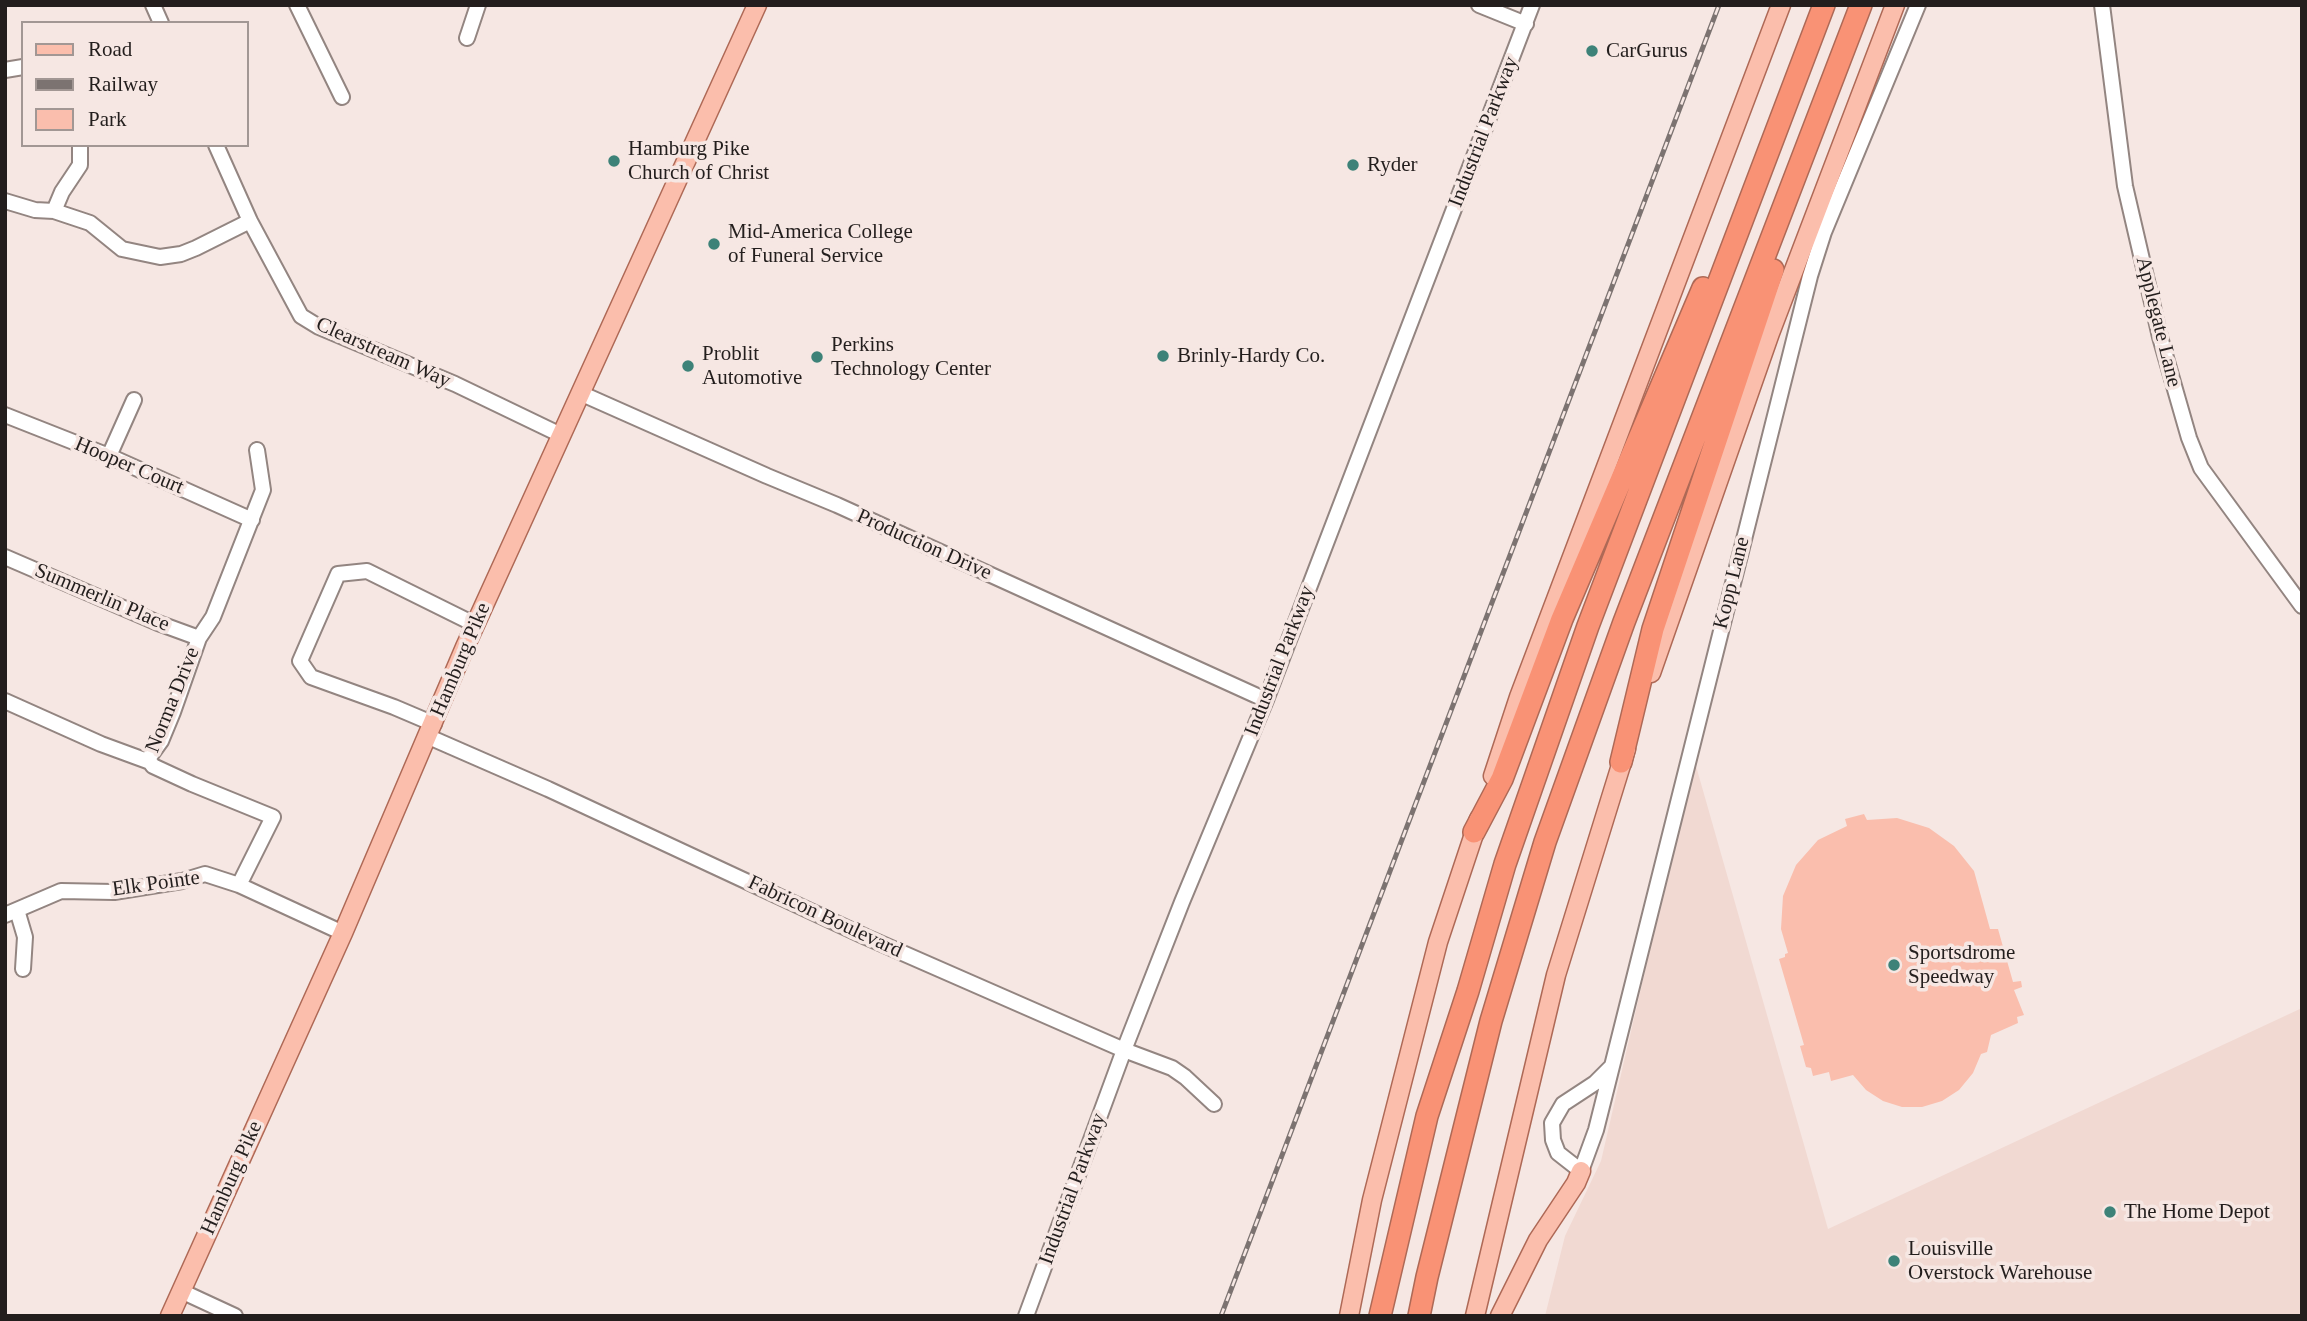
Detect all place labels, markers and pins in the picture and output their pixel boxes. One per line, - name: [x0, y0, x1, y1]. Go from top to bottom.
- place label: CarGurus: [1606, 38, 1688, 64]
- marker: CarGurus: [1584, 43, 1600, 59]
- place label: Hamburg Pike Church of Christ: [628, 136, 769, 186]
- place label: Ryder: [1367, 152, 1417, 178]
- marker: Hamburg Pike Church of Christ: [606, 153, 622, 169]
- marker: Ryder: [1345, 157, 1361, 173]
- place label: Mid-America College of Funeral Service: [728, 219, 913, 269]
- marker: Mid-America College of Funeral Service: [706, 236, 722, 252]
- place label: Perkins Technology Center: [831, 332, 991, 382]
- place label: Problit Automotive: [702, 341, 802, 391]
- place label: Brinly-Hardy Co.: [1177, 343, 1325, 369]
- marker: Brinly-Hardy Co.: [1155, 348, 1171, 364]
- marker: Perkins Technology Center: [809, 349, 825, 365]
- marker: Problit Automotive: [680, 358, 696, 374]
- place label: Sportsdrome Speedway: [1908, 940, 2015, 990]
- marker: Sportsdrome Speedway: [1886, 957, 1902, 973]
- place label: The Home Depot: [2124, 1199, 2270, 1225]
- marker: The Home Depot: [2102, 1204, 2118, 1220]
- place label: Louisville Overstock Warehouse: [1908, 1236, 2092, 1286]
- marker: Louisville Overstock Warehouse: [1886, 1253, 1902, 1269]

